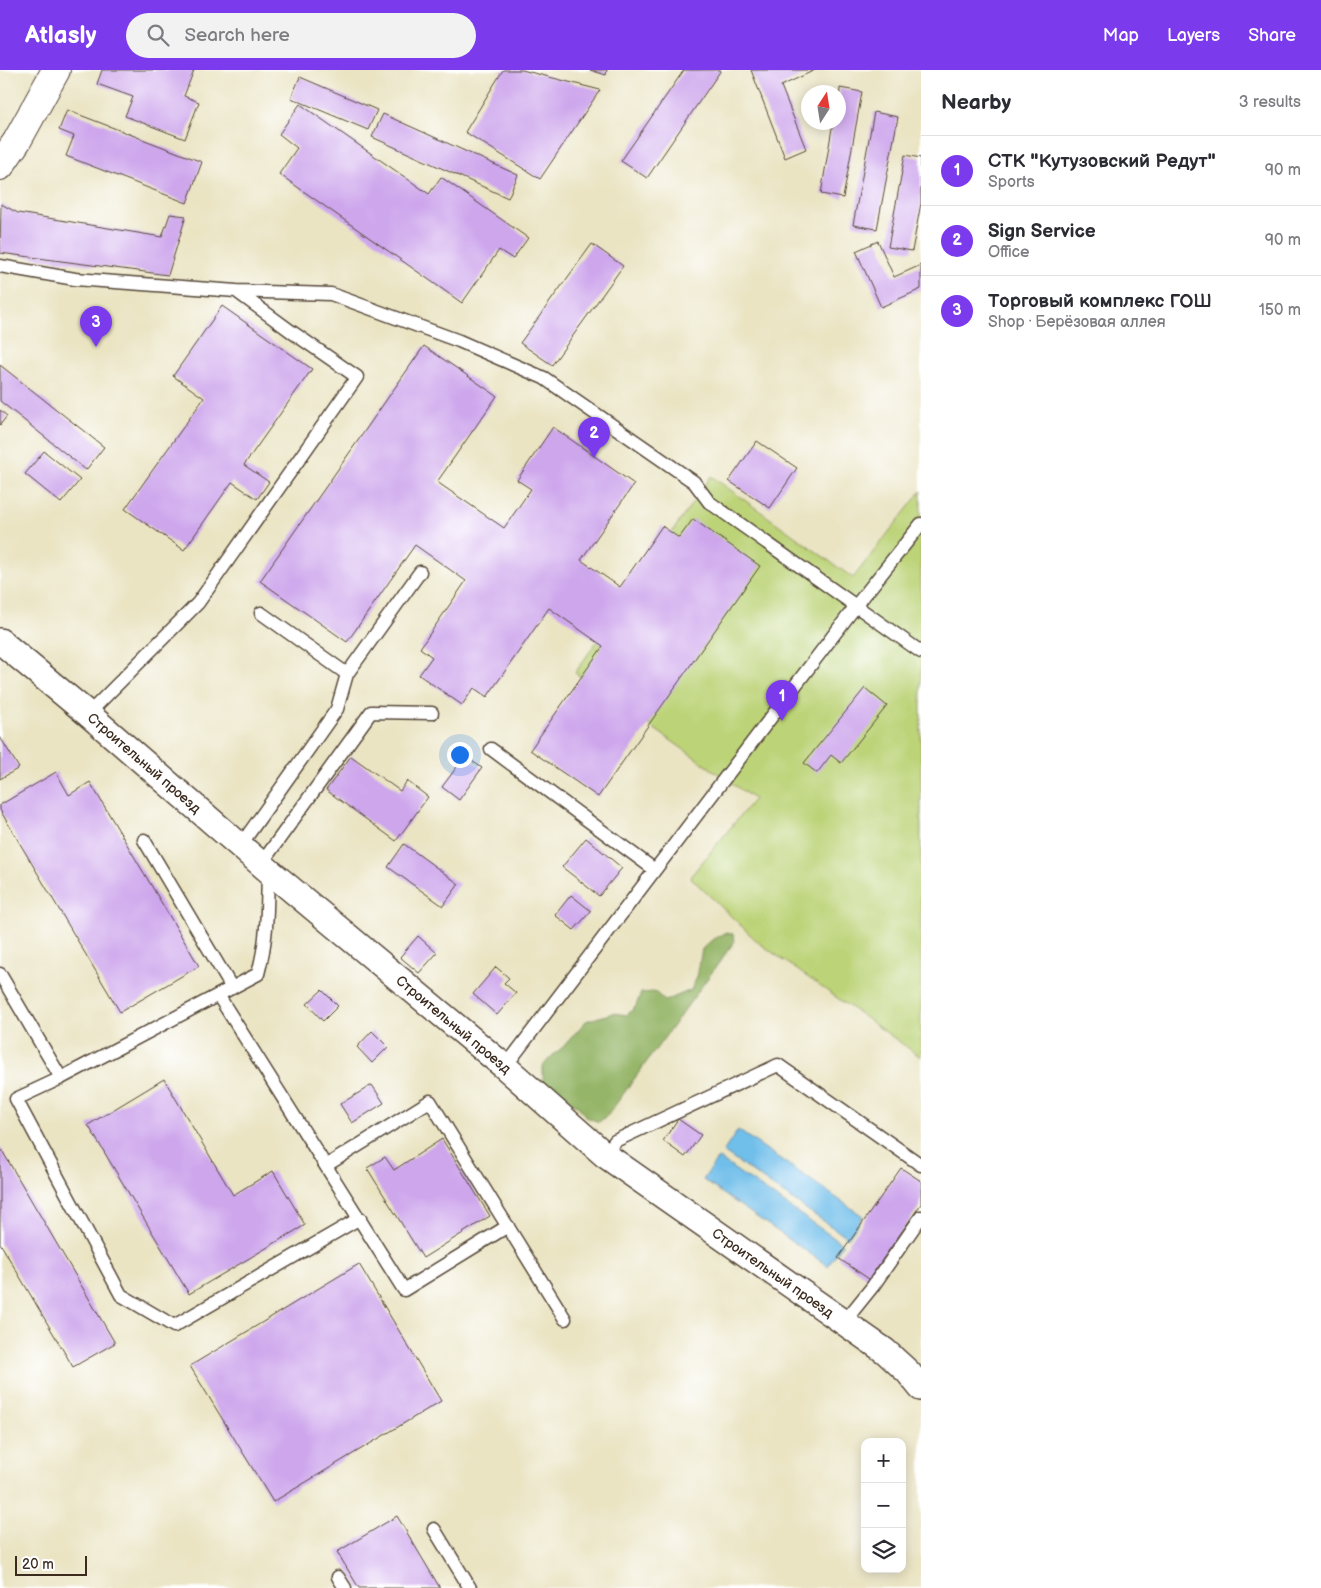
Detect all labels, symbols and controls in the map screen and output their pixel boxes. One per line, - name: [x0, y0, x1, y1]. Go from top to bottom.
- search box: [126, 13, 476, 58]
- text: Atlasly: [25, 21, 96, 50]
- icon: search: [144, 21, 172, 49]
- text: Search here: [184, 24, 290, 47]
- text: Map: [1103, 25, 1139, 46]
- text: Layers: [1167, 25, 1220, 46]
- text: Share: [1248, 25, 1296, 46]
- north arrow: [801, 85, 846, 130]
- text: Nearby: [941, 90, 1011, 115]
- text: 3 results: [1239, 93, 1301, 112]
- text: СТК "Кутузовский Редут": [988, 150, 1216, 173]
- text: 1: [954, 161, 960, 180]
- text: 90 m: [1265, 161, 1301, 180]
- text: Sports: [988, 173, 1035, 192]
- text: Sign Service: [988, 220, 1096, 243]
- text: 2: [952, 231, 962, 250]
- text: 90 m: [1265, 231, 1301, 250]
- text: Office: [988, 243, 1030, 262]
- text: Торговый комплекс ГОШ: [988, 290, 1212, 313]
- text: 3: [952, 301, 962, 320]
- text: 150 m: [1259, 301, 1301, 320]
- pin: 3: [80, 306, 112, 347]
- text: Shop · Берёзовая аллея: [988, 313, 1166, 332]
- pin: 2: [578, 417, 610, 458]
- pin: 1: [766, 680, 798, 721]
- street label: Строительный проезд: [84, 710, 205, 817]
- your location: [447, 742, 473, 768]
- street label: Строительный проезд: [392, 972, 515, 1078]
- street label: Строительный проезд: [709, 1225, 837, 1322]
- map controls: [861, 1438, 906, 1573]
- button: +: [861, 1438, 906, 1483]
- button: −: [861, 1483, 906, 1528]
- button: layers: [861, 1528, 906, 1573]
- scale bar: [15, 1553, 88, 1576]
- text: 20 m: [22, 1556, 54, 1573]

